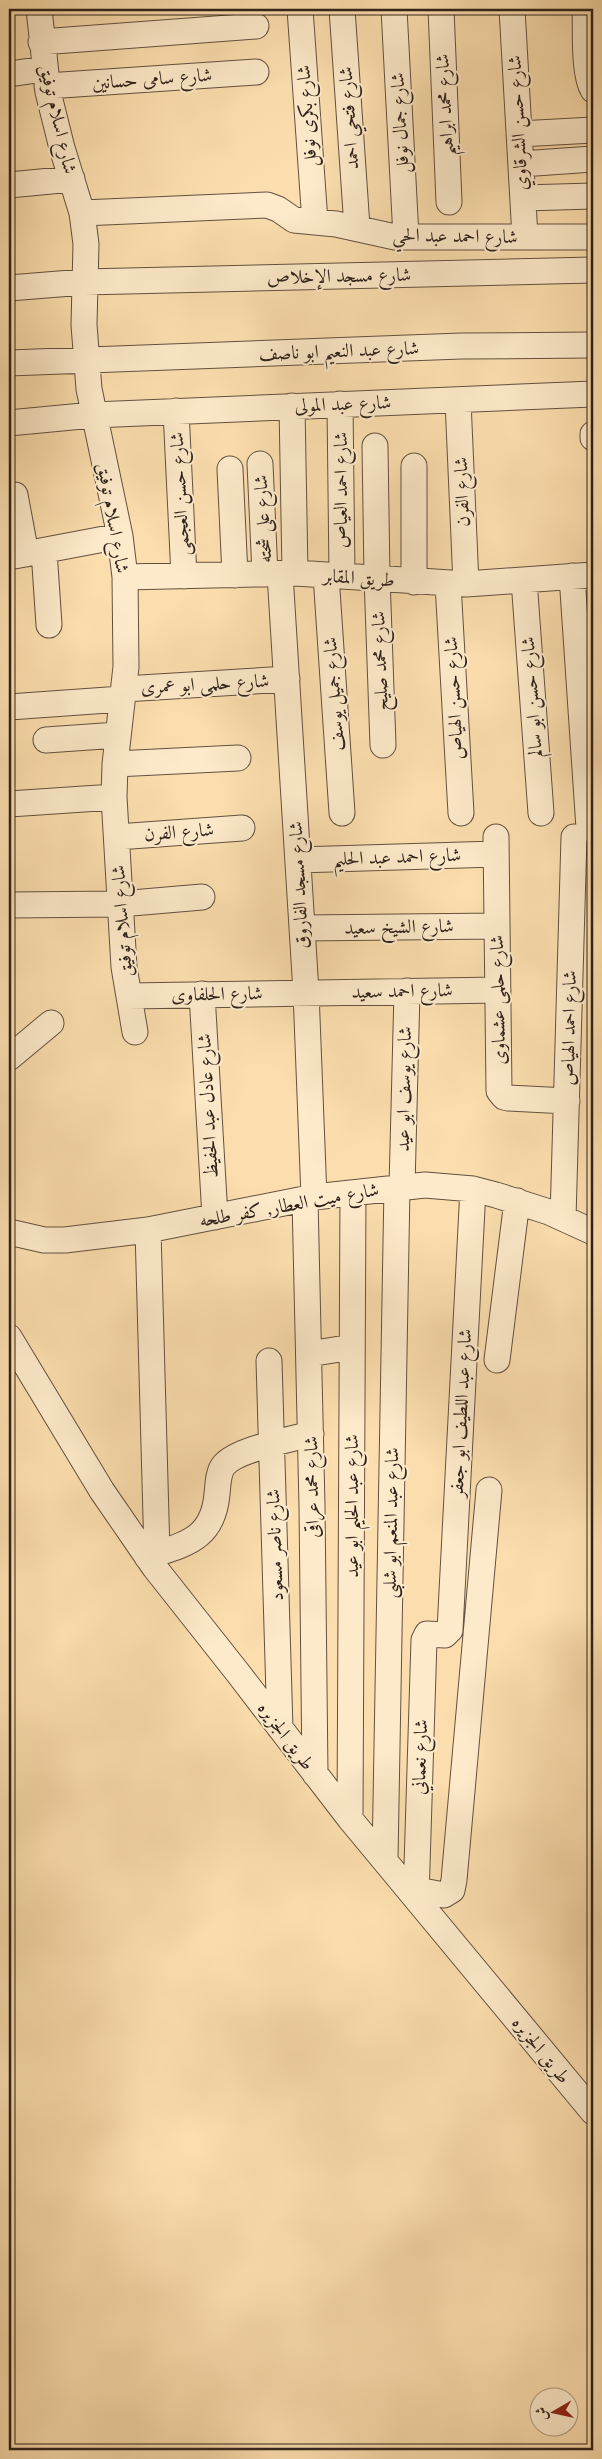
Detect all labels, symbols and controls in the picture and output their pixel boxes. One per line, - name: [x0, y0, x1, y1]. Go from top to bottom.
- street label: شارع محمد ابراهيم: [429, 53, 467, 157]
- street label: شارع حسن الشرقاوي: [501, 55, 537, 191]
- street label: شارع اسلام توفيق: [30, 62, 83, 177]
- street label: شارع سامى حسانين: [91, 62, 213, 98]
- street label: شارع بكرى نوفل: [290, 64, 326, 168]
- street label: شارع فتحي احمد: [332, 65, 371, 170]
- street label: شارع جمال نوفل: [384, 72, 418, 174]
- street label: شارع احمد عبد الحي: [392, 222, 518, 255]
- street label: شارع مسجد الإخلاص: [267, 262, 411, 292]
- street label: شارع عبد النعيم ابو ناصف: [258, 335, 420, 373]
- street label: شارع عبد المولى: [294, 389, 392, 421]
- street label: شارع حسن العجمى: [164, 431, 198, 557]
- street label: شارع احمد العياص: [328, 432, 356, 548]
- street label: شارع الفرن: [448, 456, 478, 527]
- street label: شارع اسلام توفيق: [88, 461, 136, 576]
- street label: شارع على شحته: [248, 474, 280, 564]
- street label: طريق المقابر: [321, 562, 395, 593]
- street label: شارع محمد صليح: [365, 611, 399, 711]
- street label: شارع جميل يوسف: [317, 636, 353, 752]
- street label: شارع حسن الهياص: [438, 636, 472, 760]
- street label: شارع حسن ابو سالم: [515, 636, 552, 758]
- street label: شارع حلمى ابو عمرى: [140, 668, 270, 702]
- street label: شارع الفرن: [143, 817, 215, 849]
- street label: شارع مسجد الفاروق: [283, 820, 317, 949]
- street label: شارع احمد عبد الحليم: [332, 842, 462, 878]
- street label: شارع اسلام توفيق: [105, 864, 142, 978]
- street label: شارع الشيخ سعيد: [344, 913, 454, 945]
- street label: شارع حلمى عشماوى: [484, 935, 514, 1065]
- street label: شارع احمد الهياص: [555, 970, 585, 1086]
- street label: شارع احمد سعيد: [351, 977, 453, 1007]
- street label: شارع الحلفاوى: [171, 980, 263, 1010]
- street label: شارع يوسف ابو عيد: [390, 1026, 420, 1152]
- street label: شارع عادل عبد الحفيظ: [191, 1033, 227, 1179]
- street label: شارع ميت العطار, كفر طلحه: [197, 1176, 381, 1236]
- street label: شارع عبد اللطيف ابو جعفر: [443, 1328, 480, 1500]
- street label: شارع عبد الحليم ابو عيد: [339, 1434, 371, 1578]
- street label: شارع محمد عراقى: [298, 1436, 328, 1538]
- street label: شارع عبد المنعم ابو شلبى: [377, 1447, 410, 1599]
- street label: شارع ناصر مسعود: [260, 1488, 292, 1601]
- street label: طريق الجزيره: [252, 1696, 320, 1776]
- street label: شارع نعماني: [406, 1719, 436, 1795]
- street label: طريق الجزيره: [506, 2011, 576, 2089]
- north arrow: [530, 2386, 580, 2436]
- text: ش: [531, 2406, 552, 2422]

